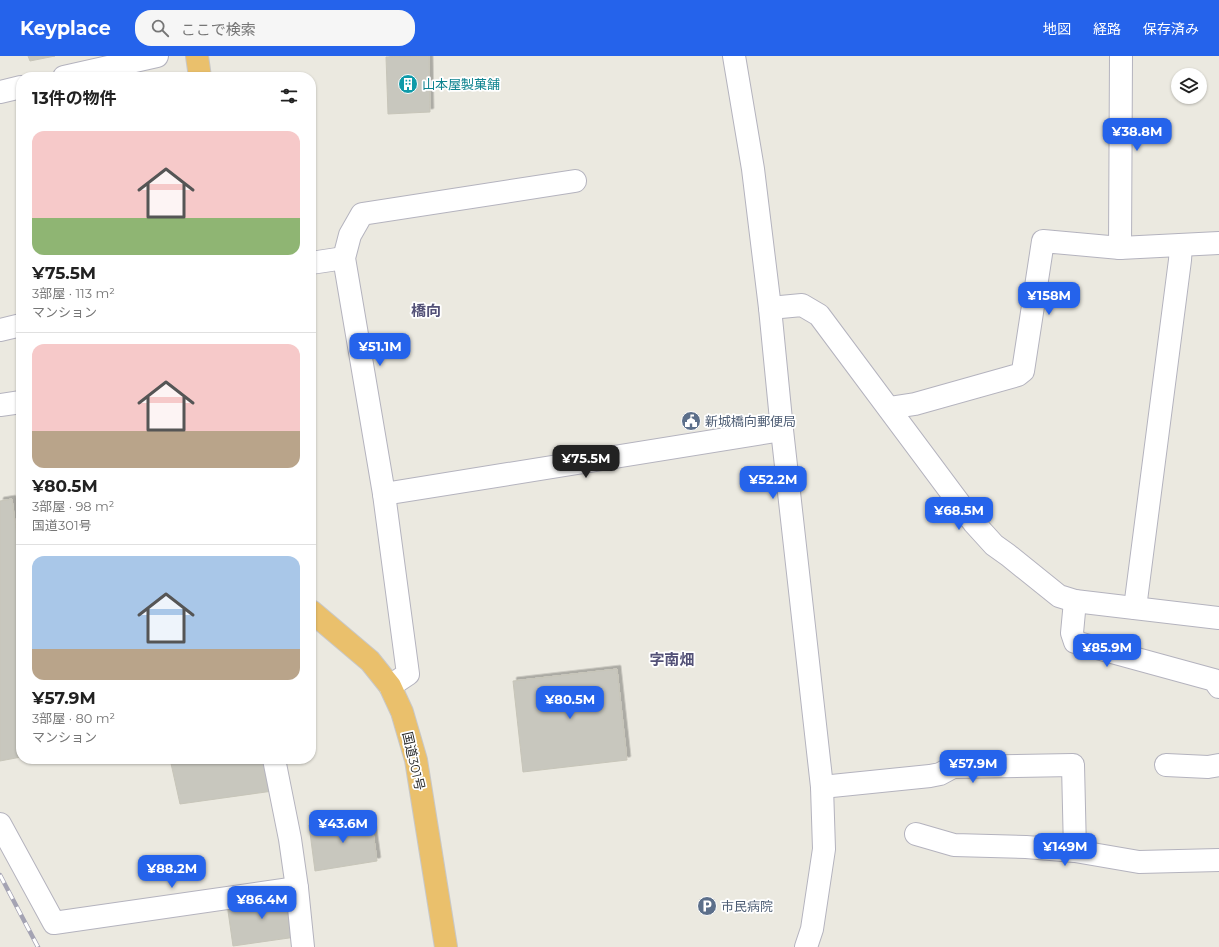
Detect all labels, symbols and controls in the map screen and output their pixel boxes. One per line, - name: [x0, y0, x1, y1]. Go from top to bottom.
- search box: [135, 10, 415, 46]
- text: Keyplace: [20, 17, 111, 40]
- icon: search: [149, 17, 171, 39]
- text: ここで検索: [181, 20, 256, 39]
- text: 地図: [1043, 20, 1071, 38]
- text: 経路: [1093, 20, 1121, 38]
- text: 保存済み: [1143, 20, 1199, 38]
- map controls: [1171, 68, 1207, 104]
- button: layers: [1171, 68, 1207, 104]
- building icon: 山本屋製菓舗: [397, 73, 419, 95]
- place label: 山本屋製菓舗: [422, 76, 500, 92]
- icon: filters: [278, 85, 300, 107]
- text: 13件の物件: [32, 88, 117, 108]
- pin: ¥38.8M: [1104, 118, 1170, 152]
- text: ¥38.8M: [1112, 123, 1162, 139]
- icon: home: [130, 157, 202, 229]
- text: ¥75.5M: [32, 263, 96, 283]
- pin: ¥158M: [1021, 282, 1077, 316]
- text: 3部屋 · 113 m²: [32, 285, 115, 301]
- text: ¥158M: [1027, 287, 1071, 303]
- district label: 橋向: [411, 301, 441, 320]
- text: マンション: [32, 304, 97, 320]
- pin: ¥51.1M: [347, 333, 413, 367]
- text: ¥51.1M: [358, 338, 402, 354]
- icon: home: [130, 370, 202, 442]
- public building icon: 新城橋向郵便局: [680, 410, 702, 432]
- place label: 新城橋向郵便局: [705, 413, 796, 429]
- pin: ¥75.5M: [553, 445, 619, 479]
- text: ¥75.5M: [561, 450, 611, 466]
- pin: ¥52.2M: [740, 466, 806, 500]
- text: ¥52.2M: [749, 471, 797, 487]
- text: ¥80.5M: [32, 476, 98, 496]
- pin: ¥68.5M: [926, 497, 992, 531]
- text: 3部屋 · 98 m²: [32, 498, 114, 514]
- text: ¥68.5M: [934, 502, 984, 518]
- text: 国道301号: [32, 517, 92, 533]
- icon: home: [130, 582, 202, 654]
- pin: ¥85.9M: [1074, 634, 1140, 668]
- text: ¥85.9M: [1082, 639, 1132, 655]
- district label: 字南畑: [649, 650, 695, 669]
- pin: ¥80.5M: [537, 686, 603, 720]
- text: ¥57.9M: [32, 688, 96, 708]
- text: ¥80.5M: [545, 691, 595, 707]
- text: 3部屋 · 80 m²: [32, 710, 115, 726]
- text: マンション: [32, 729, 97, 745]
- street label: 国道301号: [399, 730, 429, 792]
- pin: ¥57.9M: [940, 750, 1006, 784]
- text: ¥57.9M: [949, 755, 997, 771]
- pin: ¥43.6M: [310, 810, 376, 844]
- text: ¥43.6M: [318, 815, 368, 831]
- pin: ¥149M: [1037, 833, 1093, 867]
- text: ¥149M: [1043, 838, 1087, 854]
- pin: ¥88.2M: [139, 855, 205, 889]
- text: ¥88.2M: [147, 860, 197, 876]
- pin: ¥86.4M: [229, 886, 295, 920]
- text: ¥86.4M: [236, 891, 288, 907]
- parking icon: 市民病院: [696, 895, 718, 917]
- place label: 市民病院: [721, 898, 773, 914]

